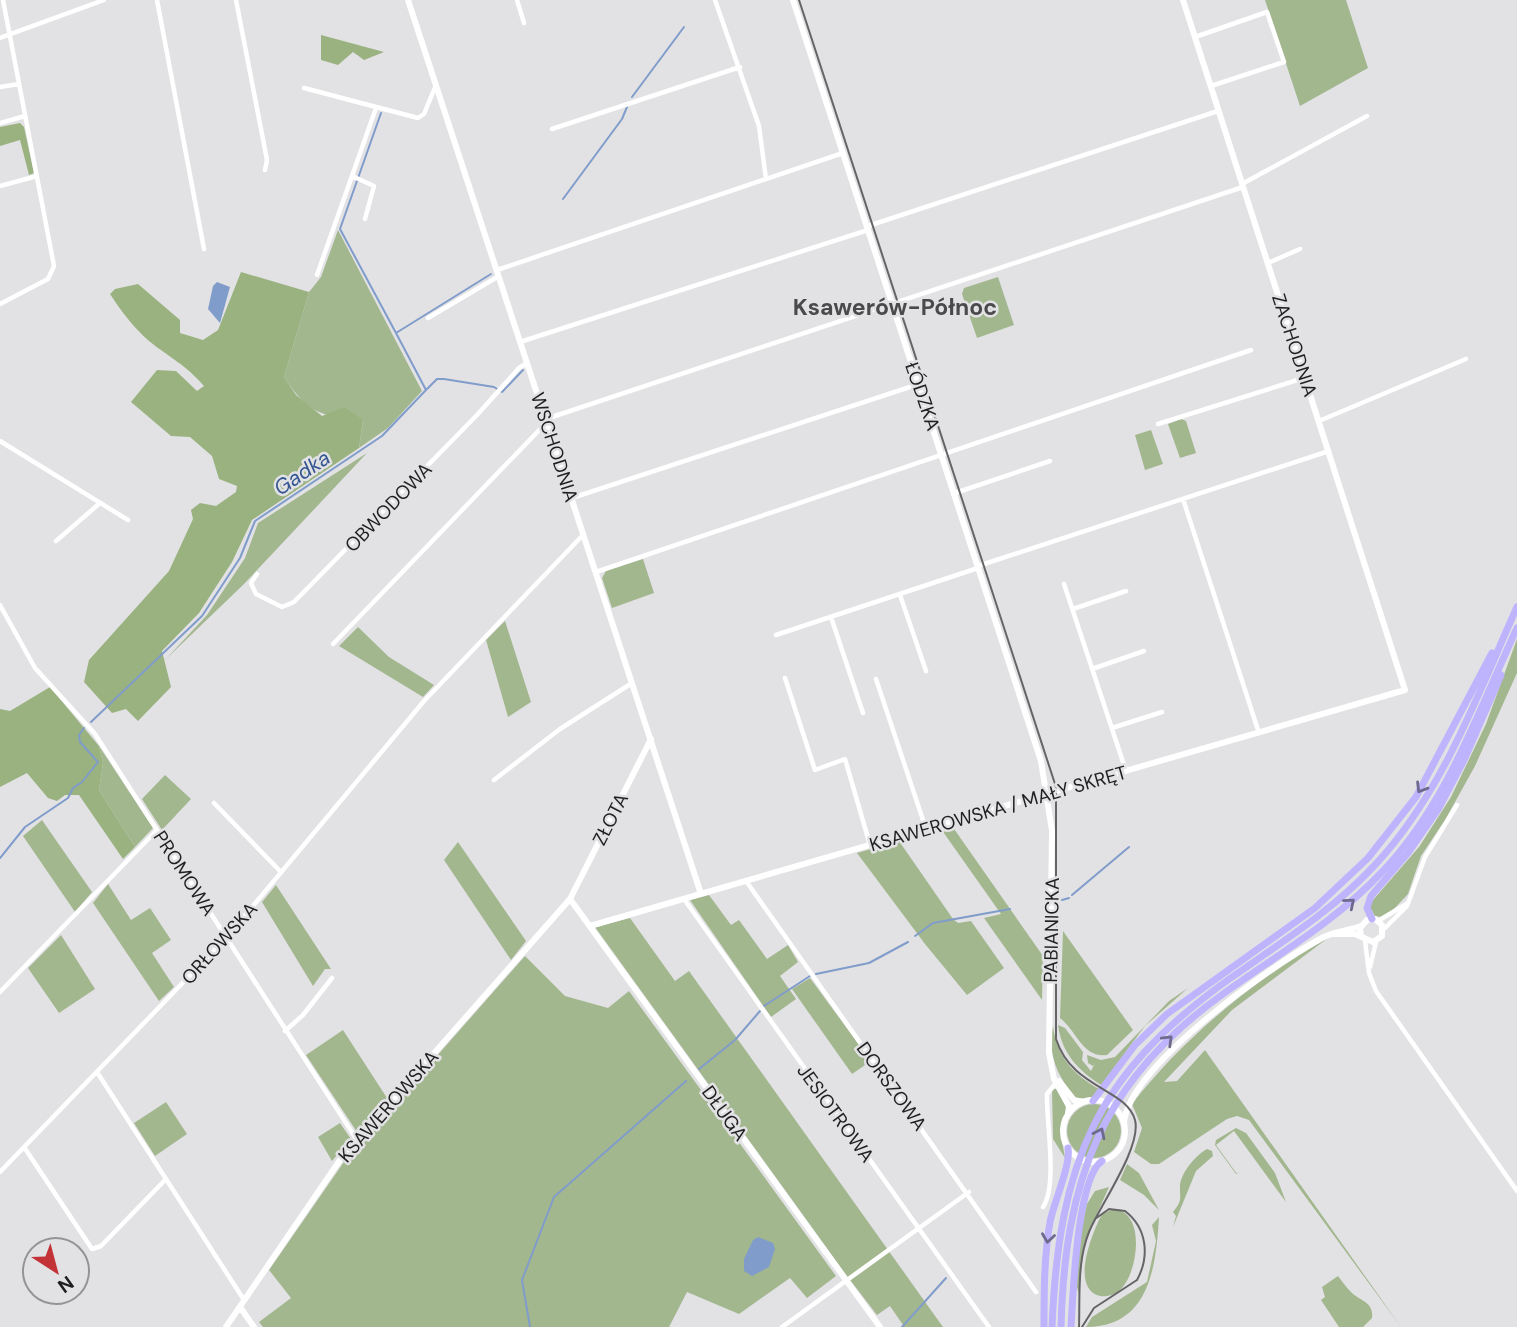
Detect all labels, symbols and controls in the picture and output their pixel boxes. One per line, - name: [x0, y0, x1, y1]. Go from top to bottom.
- street label: ZACHODNIA: [1266, 291, 1323, 400]
- district label: Ksawerów-Północ: [793, 292, 997, 322]
- street label: ŁÓDZKA: [899, 359, 946, 434]
- street label: WSCHODNIA: [525, 389, 584, 505]
- water label: Gadka: [268, 444, 336, 502]
- street label: OBWODOWA: [339, 457, 438, 558]
- street label: KSAWEROWSKA / MAŁY SKRĘT: [867, 760, 1130, 857]
- one-way arrow: [1416, 781, 1429, 793]
- street label: ZŁOTA: [587, 789, 634, 850]
- street label: PROMOWA: [148, 826, 222, 921]
- street label: PABIANICKA: [1038, 877, 1065, 983]
- street label: ORŁOWSKA: [176, 897, 263, 990]
- one-way arrow: [1341, 899, 1354, 911]
- one-way arrow: [1160, 1035, 1173, 1048]
- street label: DORSZOWA: [851, 1037, 932, 1136]
- street label: KSAWEROWSKA: [333, 1045, 444, 1168]
- street label: JESIOTROWA: [792, 1059, 880, 1168]
- street label: DŁUGA: [696, 1081, 753, 1146]
- one-way arrow: [1091, 1128, 1105, 1140]
- one-way arrow: [1041, 1232, 1056, 1243]
- north arrow: [21, 1236, 91, 1306]
- text: N: [53, 1270, 79, 1299]

